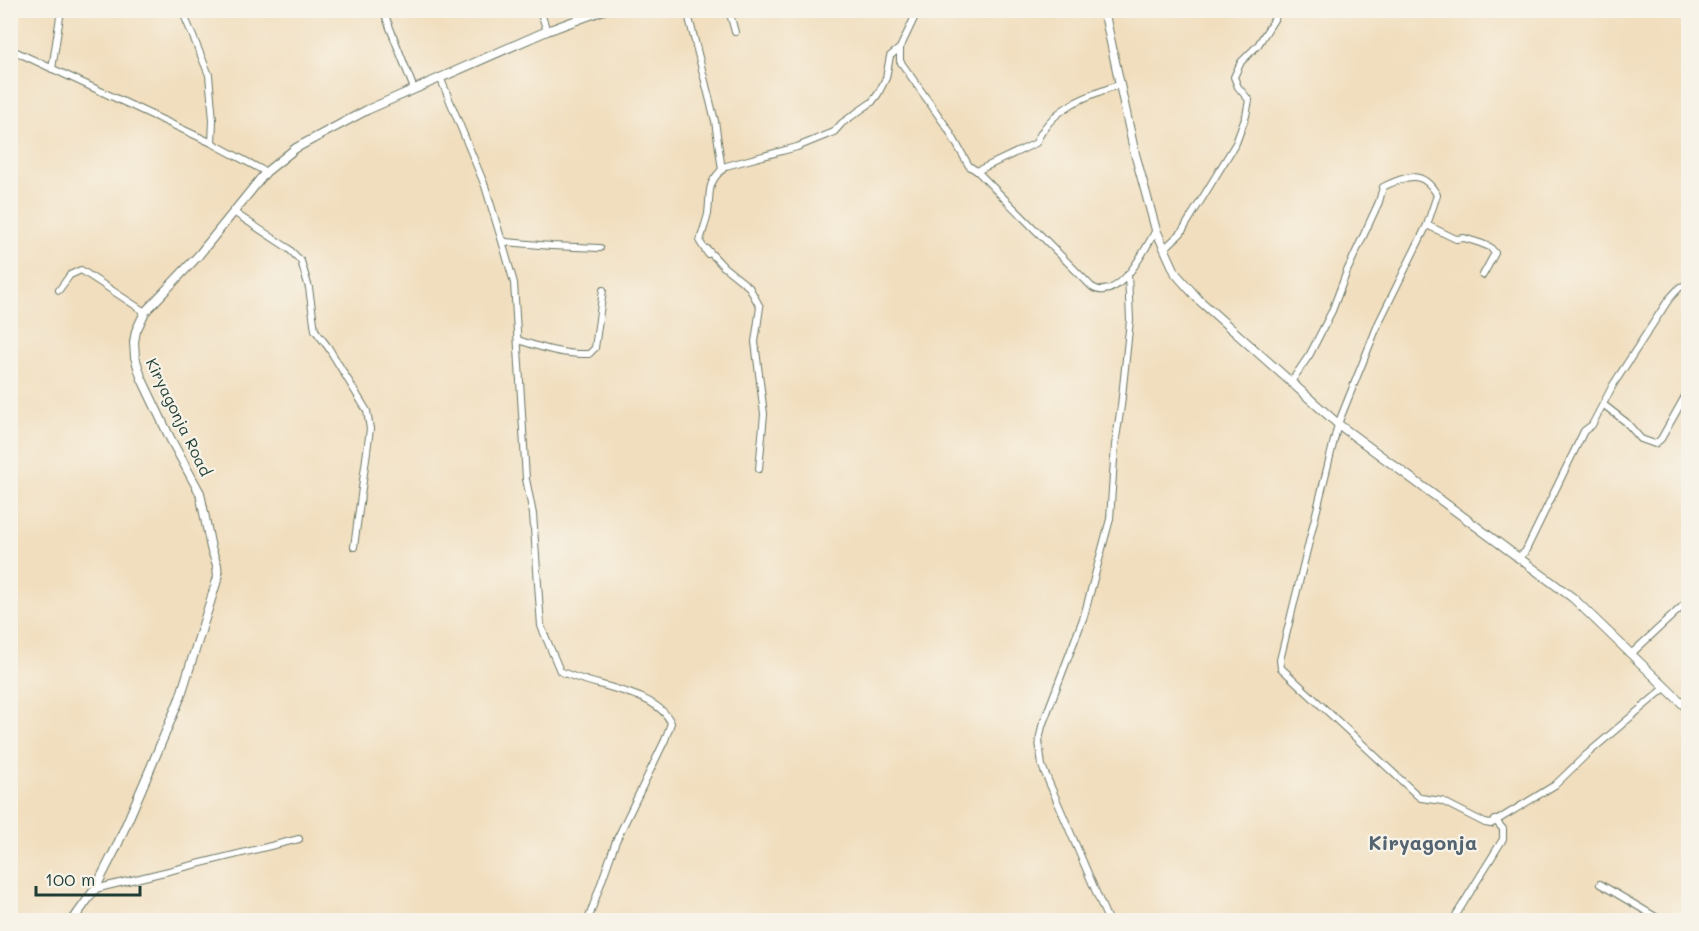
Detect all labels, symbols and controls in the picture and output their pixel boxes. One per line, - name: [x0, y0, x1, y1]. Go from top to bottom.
- street label: Kiryagonja Road: [142, 354, 217, 479]
- district label: Kiryagonja: [1369, 829, 1477, 855]
- scale bar: [36, 859, 140, 897]
- text: 100 m: [45, 867, 95, 891]

